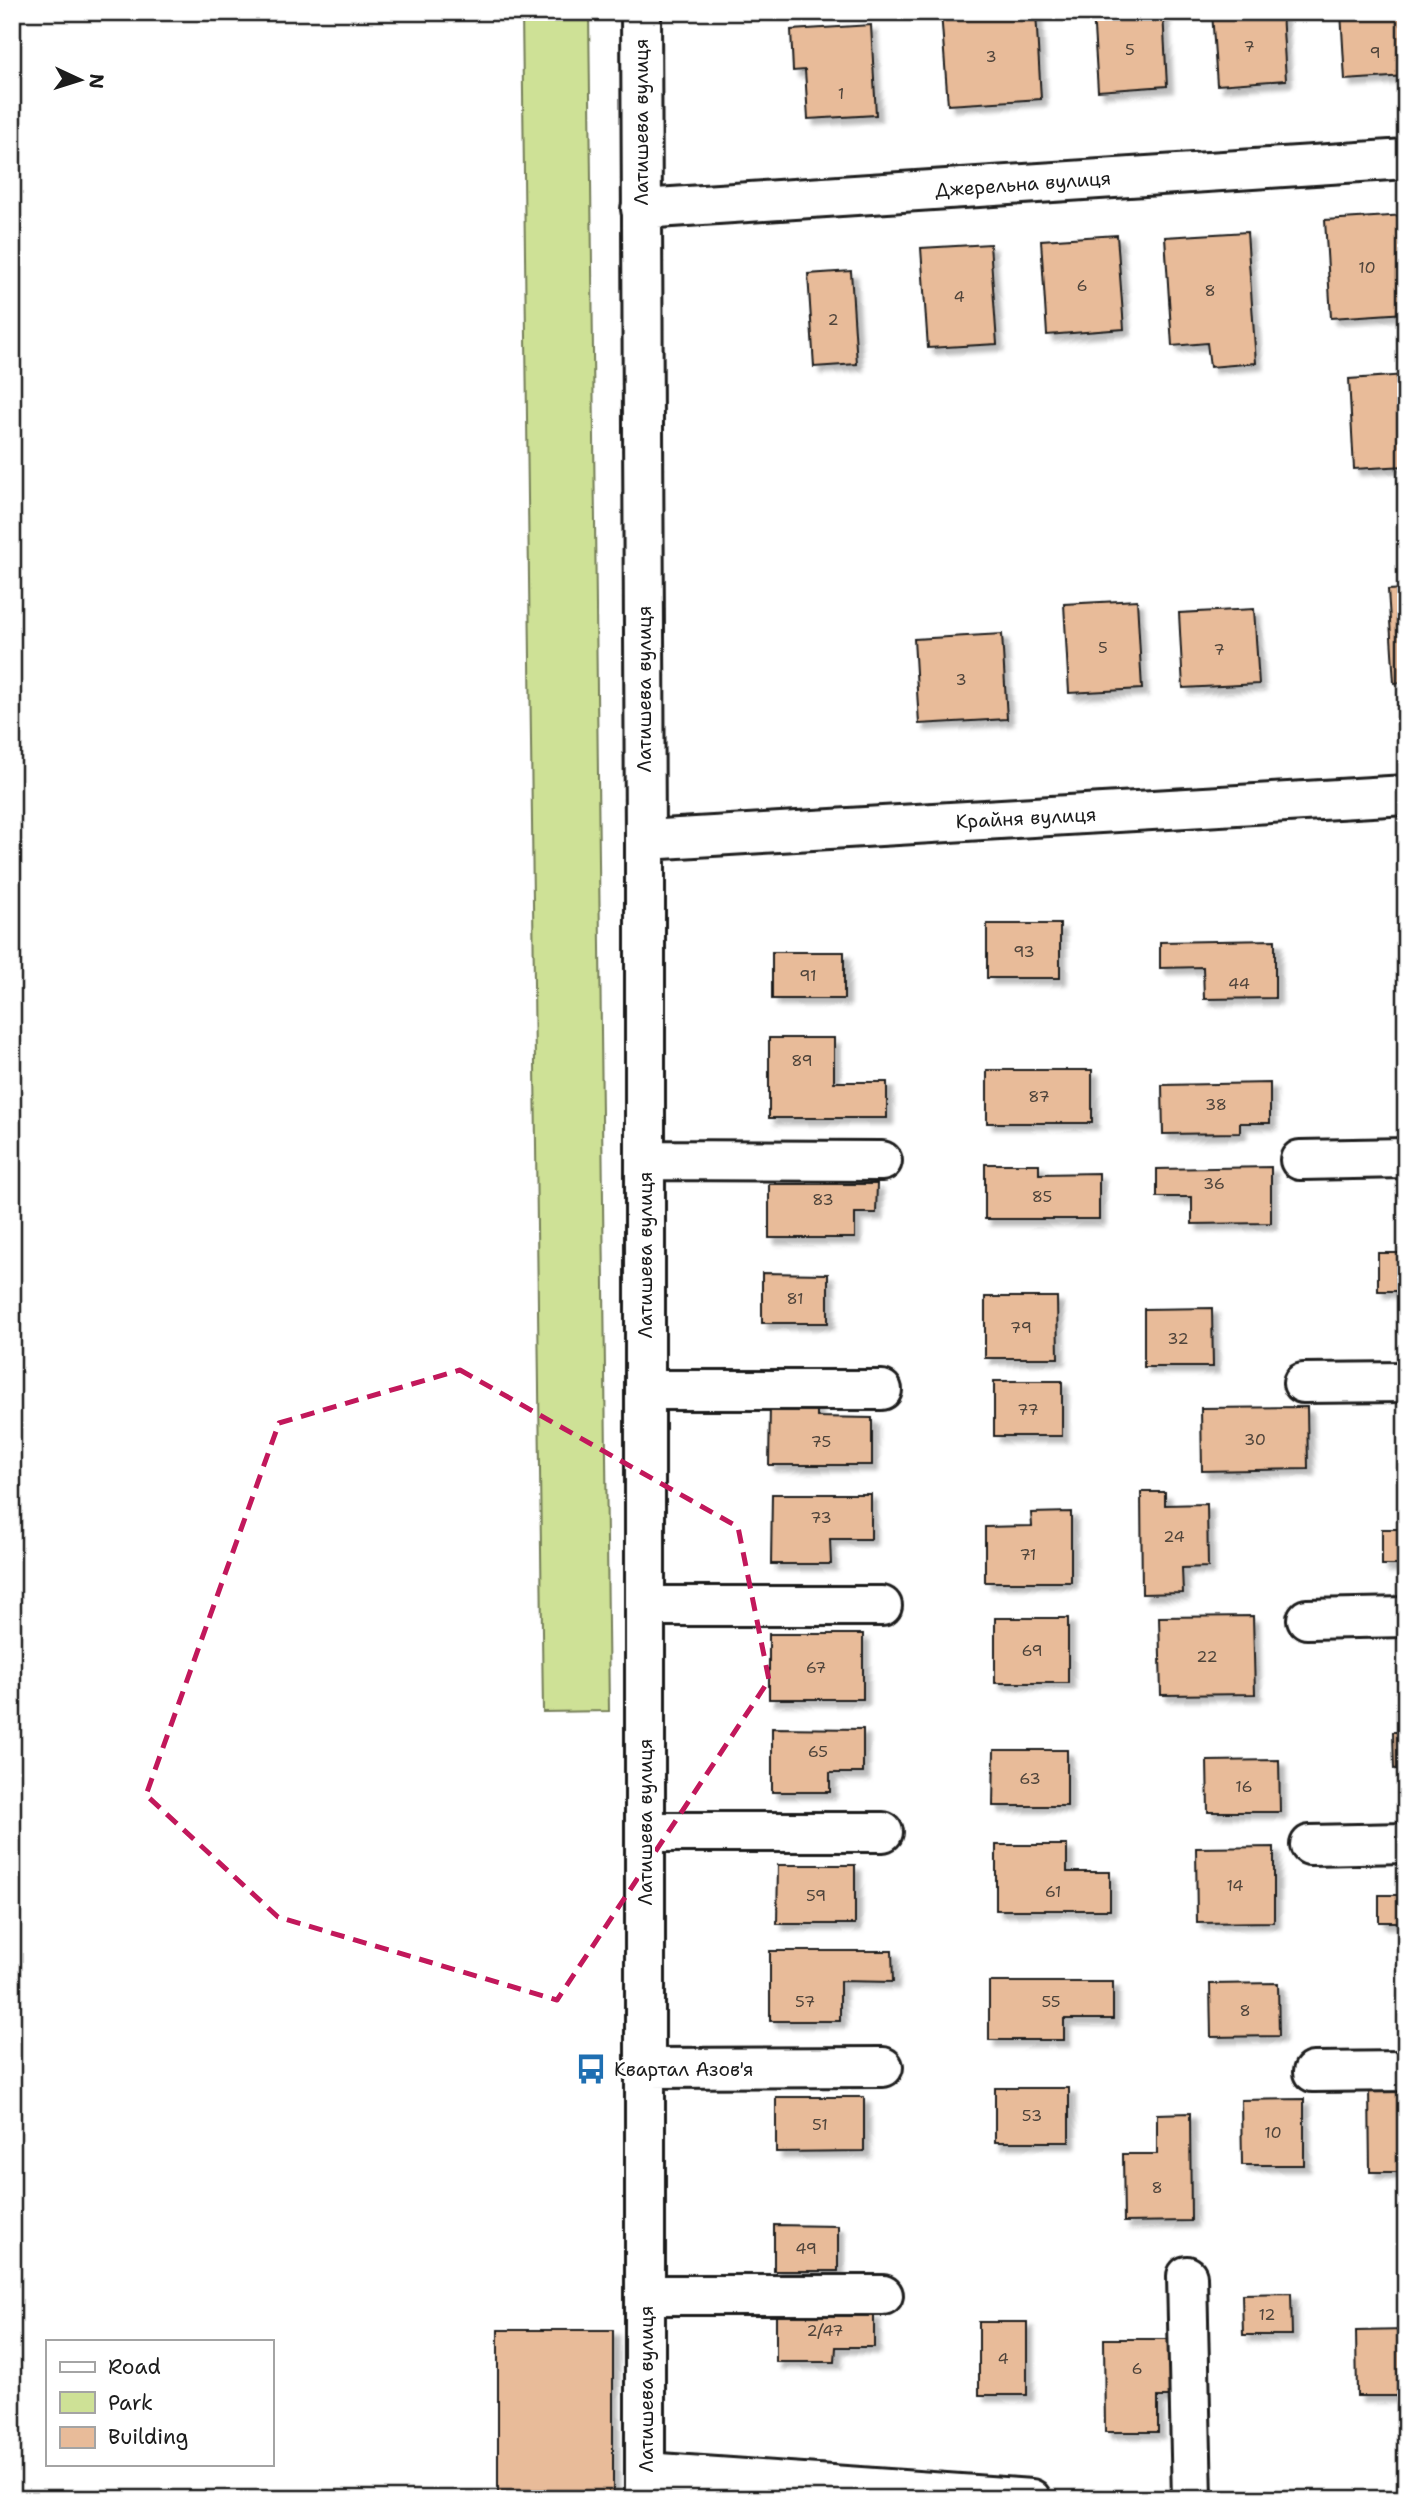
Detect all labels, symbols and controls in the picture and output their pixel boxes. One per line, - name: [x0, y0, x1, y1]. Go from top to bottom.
- house number: 7: [1243, 36, 1255, 57]
- street label: Латишева вулиця: [629, 39, 654, 205]
- house number: 5: [1125, 39, 1135, 60]
- house number: 9: [1369, 42, 1381, 63]
- north arrow: [46, 46, 116, 116]
- house number: 3: [985, 46, 997, 67]
- text: N: [83, 73, 109, 90]
- house number: 1: [838, 83, 844, 104]
- street label: Джерельна вулиця: [934, 165, 1112, 203]
- house number: 10: [1358, 257, 1376, 278]
- house number: 6: [1076, 275, 1088, 296]
- house number: 8: [1204, 280, 1216, 301]
- house number: 4: [953, 286, 965, 307]
- house number: 2: [827, 309, 839, 330]
- street label: Латишева вулиця: [632, 606, 657, 772]
- house number: 5: [1098, 637, 1108, 658]
- house number: 7: [1213, 639, 1225, 660]
- house number: 3: [955, 669, 967, 690]
- street label: Крайня вулиця: [955, 802, 1097, 834]
- house number: 93: [1013, 941, 1035, 962]
- house number: 91: [799, 965, 817, 986]
- house number: 44: [1228, 973, 1250, 994]
- house number: 89: [791, 1050, 813, 1071]
- house number: 87: [1028, 1086, 1050, 1107]
- house number: 38: [1205, 1094, 1227, 1115]
- street label: Латишева вулиця: [633, 1172, 658, 1338]
- house number: 36: [1203, 1173, 1225, 1194]
- house number: 85: [1032, 1186, 1052, 1207]
- house number: 83: [812, 1189, 834, 1210]
- house number: 81: [786, 1288, 804, 1309]
- house number: 79: [1010, 1317, 1032, 1338]
- house number: 32: [1167, 1328, 1189, 1349]
- house number: 77: [1017, 1399, 1039, 1420]
- house number: 30: [1244, 1429, 1266, 1450]
- house number: 75: [811, 1431, 831, 1452]
- house number: 73: [810, 1507, 832, 1528]
- house number: 24: [1163, 1526, 1185, 1547]
- house number: 71: [1019, 1544, 1037, 1565]
- house number: 69: [1021, 1640, 1043, 1661]
- house number: 22: [1196, 1646, 1218, 1667]
- house number: 67: [806, 1657, 826, 1678]
- street label: Латишева вулиця: [633, 1739, 658, 1905]
- house number: 65: [808, 1741, 828, 1762]
- house number: 63: [1019, 1768, 1041, 1789]
- house number: 16: [1235, 1776, 1253, 1797]
- house number: 14: [1226, 1875, 1244, 1896]
- house number: 61: [1045, 1881, 1061, 1902]
- house number: 59: [806, 1885, 826, 1906]
- house number: 57: [795, 1991, 815, 2012]
- house number: 55: [1041, 1991, 1061, 2012]
- house number: 8: [1239, 2000, 1251, 2021]
- bus stop icon: Квартал Азов'я: [574, 2052, 608, 2086]
- place label: Квартал Азов'я: [614, 2057, 754, 2082]
- house number: 53: [1022, 2105, 1042, 2126]
- house number: 51: [812, 2114, 828, 2135]
- house number: 10: [1264, 2122, 1282, 2143]
- house number: 8: [1151, 2177, 1163, 2198]
- house number: 49: [795, 2238, 817, 2259]
- house number: 12: [1258, 2304, 1276, 2325]
- street label: Латишева вулиця: [634, 2306, 659, 2472]
- house number: 2/47: [806, 2320, 844, 2341]
- legend: [46, 2340, 273, 2466]
- house number: 4: [997, 2348, 1009, 2369]
- text: Road: [108, 2353, 161, 2381]
- house number: 6: [1131, 2358, 1143, 2379]
- text: Park: [108, 2389, 153, 2417]
- text: Building: [108, 2423, 188, 2451]

